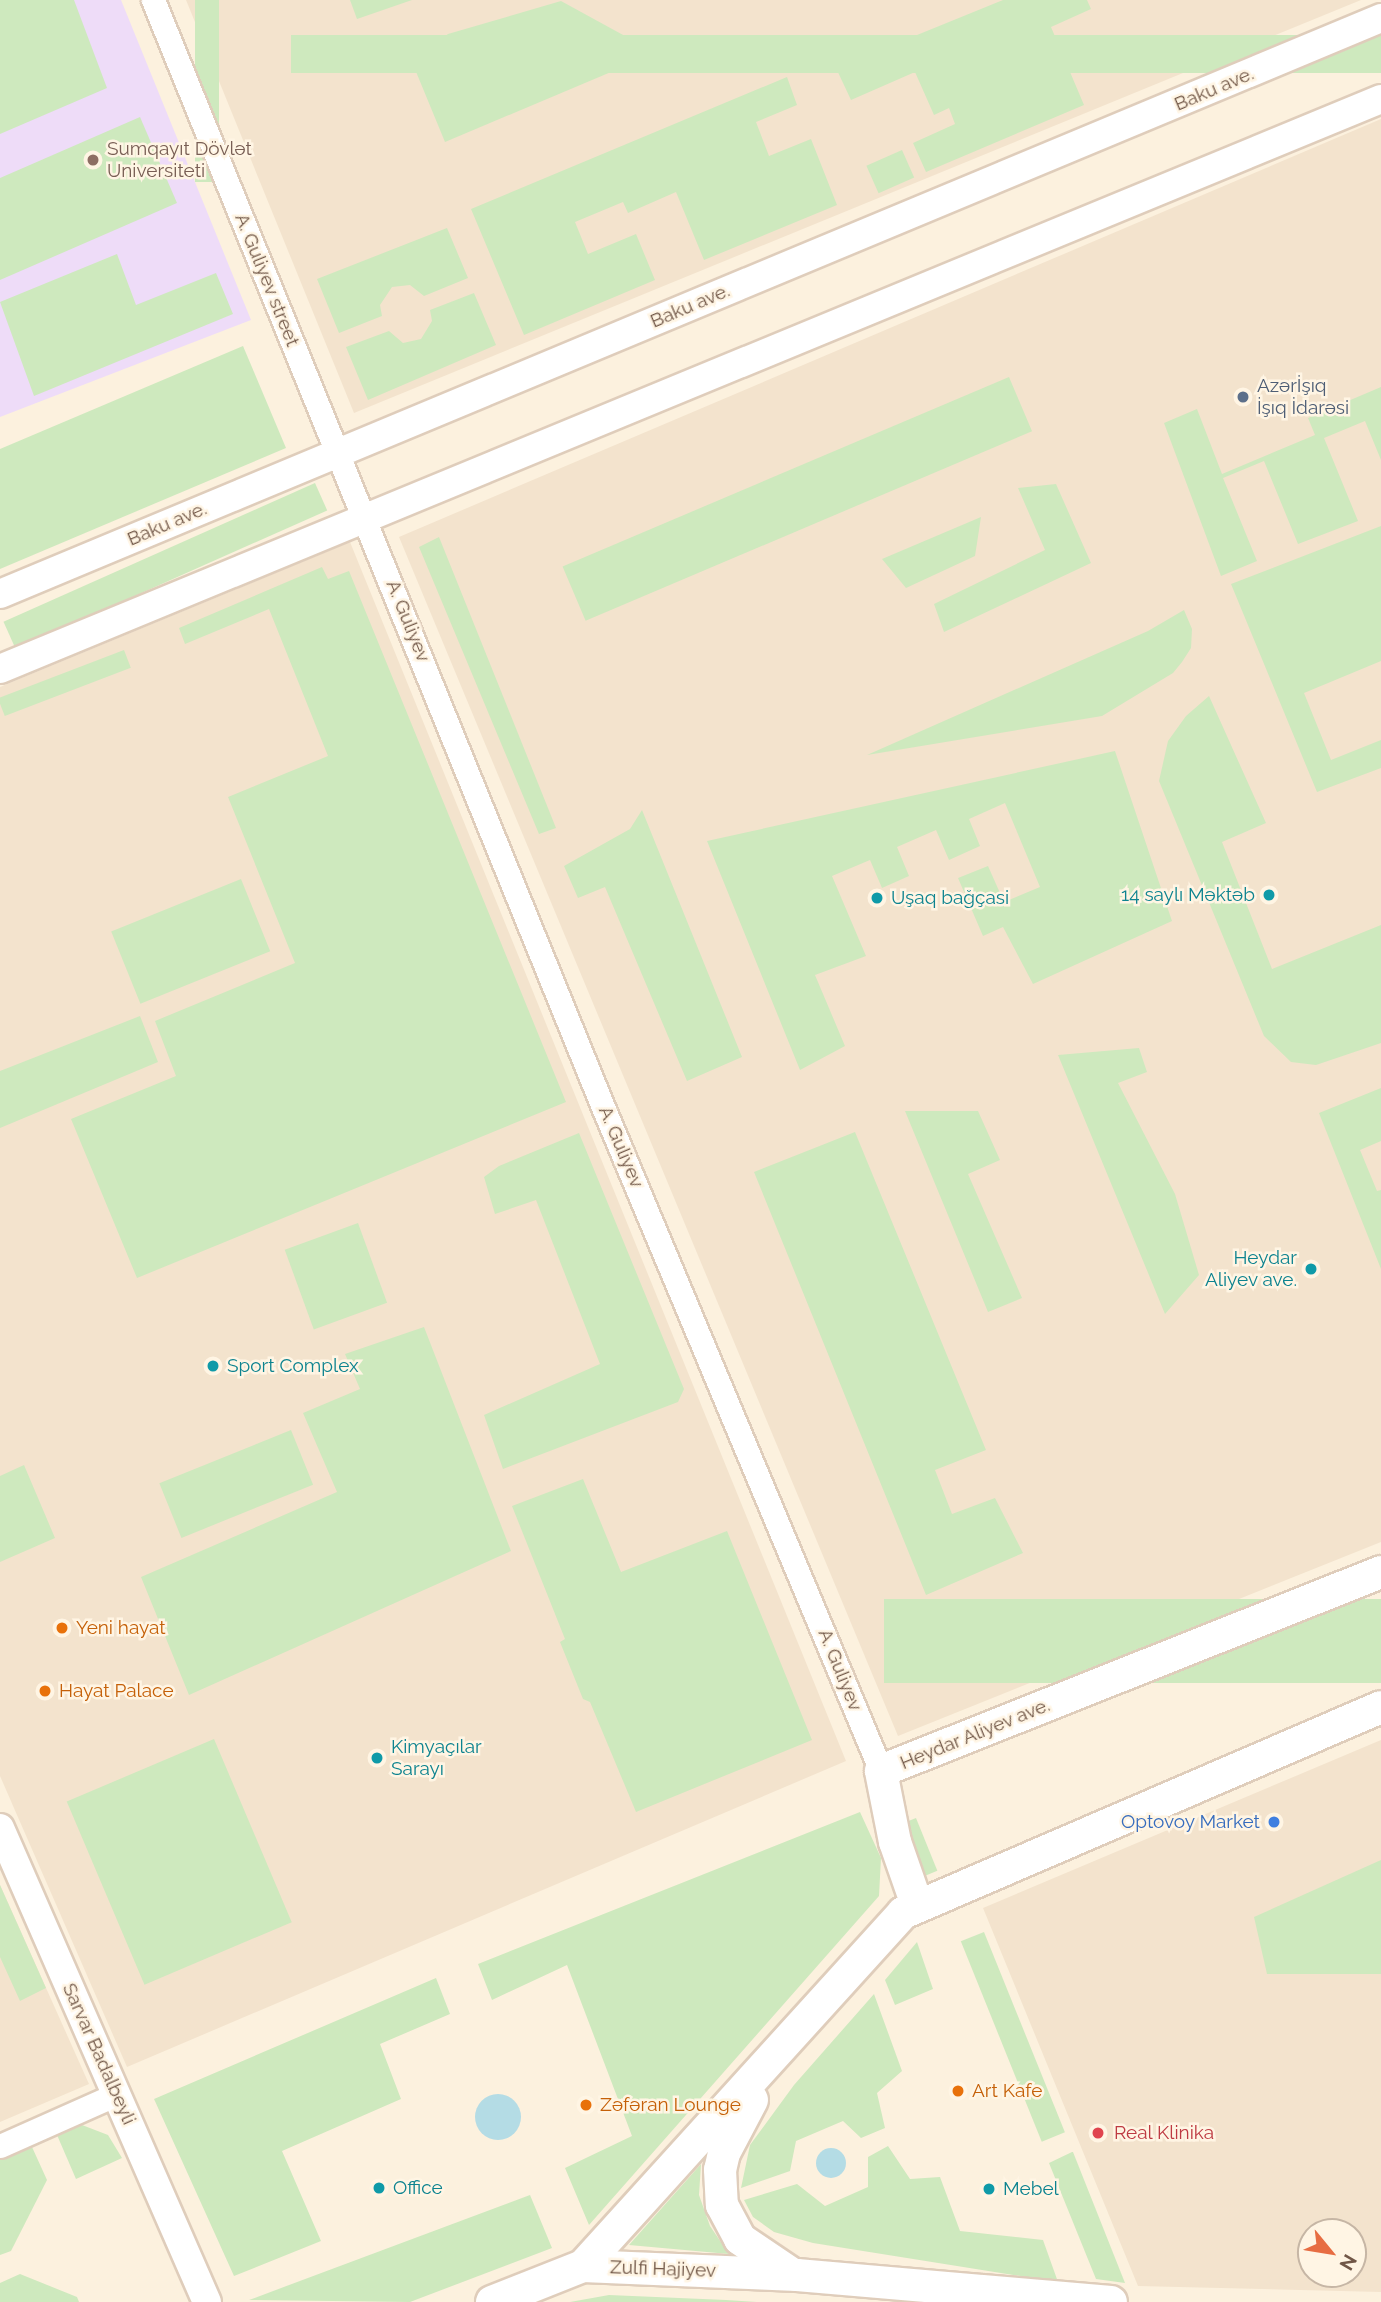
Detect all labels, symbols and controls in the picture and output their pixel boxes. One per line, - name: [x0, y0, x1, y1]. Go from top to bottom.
- street label: Baku ave.: [1171, 62, 1257, 116]
- place label: Sumqayıt Dövlət Universiteti: [107, 138, 252, 182]
- marker: Sumqayıt Dövlət Universiteti: [85, 152, 101, 168]
- street label: A. Guliyev street: [230, 210, 304, 350]
- street label: Baku ave.: [647, 279, 733, 333]
- place label: Azərİşıq İşıq İdarəsi: [1257, 375, 1349, 419]
- marker: Azərİşıq İşıq İdarəsi: [1235, 389, 1251, 405]
- street label: Baku ave.: [124, 497, 210, 551]
- street label: A. Guliyev: [381, 577, 435, 665]
- place label: 14 saylı Məktəb: [1121, 884, 1255, 906]
- place label: Uşaq bağçasi: [891, 887, 1009, 909]
- marker: 14 saylı Məktəb: [1261, 887, 1277, 903]
- marker: Uşaq bağçasi: [869, 890, 885, 906]
- street label: A. Guliyev: [594, 1103, 648, 1191]
- place label: Heydar Aliyev ave.: [1204, 1247, 1297, 1291]
- marker: Heydar Aliyev ave.: [1303, 1261, 1319, 1277]
- place label: Sport Complex: [227, 1355, 358, 1377]
- marker: Sport Complex: [205, 1358, 221, 1374]
- place label: Yeni hayat: [76, 1617, 166, 1639]
- marker: Yeni hayat: [54, 1620, 70, 1636]
- street label: A. Guliyev: [813, 1626, 867, 1714]
- place label: Hayat Palace: [59, 1680, 174, 1702]
- marker: Hayat Palace: [37, 1683, 53, 1699]
- street label: Heydar Aliyev ave.: [896, 1693, 1054, 1775]
- place label: Kimyaçılar Sarayı: [391, 1736, 482, 1780]
- marker: Kimyaçılar Sarayı: [369, 1750, 385, 1766]
- place label: Optovoy Market: [1121, 1811, 1260, 1833]
- marker: Optovoy Market: [1266, 1814, 1282, 1830]
- street label: Sarvar Badalbeyli: [57, 1980, 141, 2128]
- place label: Art Kafe: [972, 2080, 1042, 2102]
- marker: Art Kafe: [950, 2083, 966, 2099]
- place label: Zәfәran Lounge: [600, 2094, 741, 2116]
- marker: Zәfәran Lounge: [578, 2097, 594, 2113]
- place label: Real Klinika: [1114, 2122, 1215, 2144]
- marker: Real Klinika: [1088, 2123, 1108, 2143]
- place label: Office: [393, 2177, 443, 2199]
- place label: Mebel: [1003, 2178, 1059, 2200]
- marker: Office: [371, 2180, 387, 2196]
- marker: Mebel: [981, 2181, 997, 2197]
- north arrow: [1297, 2218, 1367, 2288]
- text: N: [1335, 2251, 1362, 2274]
- street label: Zulfi Hajiyev: [610, 2256, 716, 2282]

